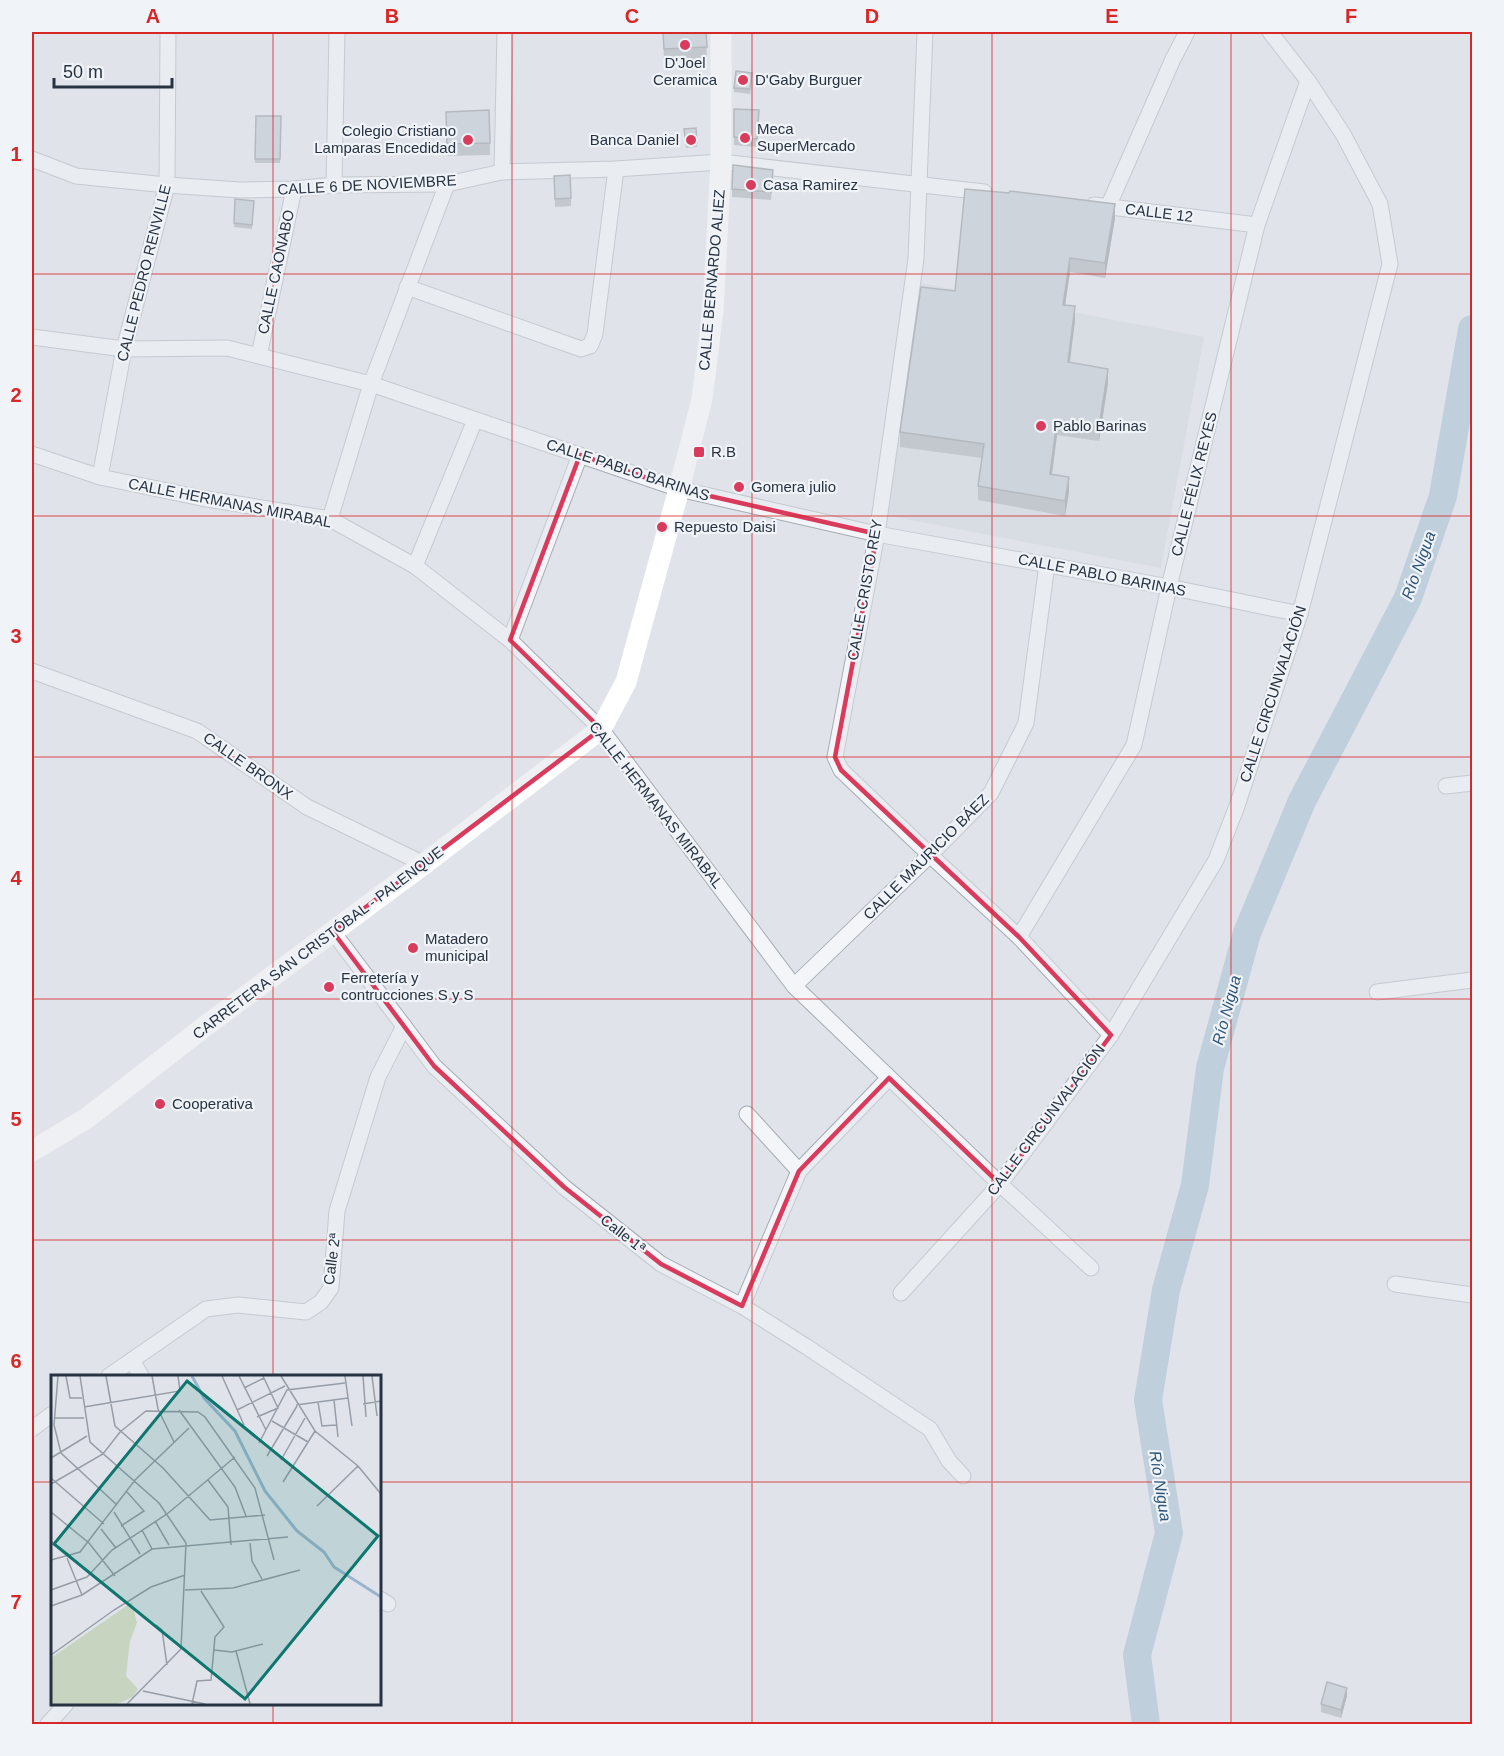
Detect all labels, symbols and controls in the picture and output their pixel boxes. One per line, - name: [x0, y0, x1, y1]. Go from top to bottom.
- text: A: [146, 5, 160, 27]
- text: B: [385, 5, 399, 27]
- text: C: [625, 5, 639, 27]
- text: D: [865, 5, 879, 27]
- text: E: [1105, 5, 1119, 27]
- text: F: [1345, 5, 1357, 27]
- marker: D'Joel Ceramica: [678, 38, 692, 52]
- scale bar: [54, 51, 172, 89]
- place label: D'Joel Ceramica: [653, 54, 718, 88]
- text: 50 m: [63, 62, 103, 82]
- place label: D'Gaby Burguer: [755, 71, 862, 88]
- marker: D'Gaby Burguer: [736, 73, 750, 87]
- place label: Meca SuperMercado: [757, 120, 855, 154]
- place label: Colegio Cristiano Lamparas Encedidad: [314, 122, 456, 156]
- place label: Banca Daniel: [590, 131, 679, 148]
- marker: Meca SuperMercado: [738, 131, 752, 145]
- marker: Colegio Cristiano Lamparas Encedidad: [461, 133, 475, 147]
- marker: Banca Daniel: [684, 133, 698, 147]
- text: 1: [10, 143, 22, 165]
- street label: CALLE 6 DE NOVIEMBRE: [277, 171, 457, 198]
- place label: Casa Ramirez: [763, 176, 858, 193]
- marker: Casa Ramirez: [744, 178, 758, 192]
- street label: CALLE PEDRO RENVILLE: [113, 183, 174, 363]
- street label: CALLE BERNARDO ALIEZ: [695, 189, 728, 371]
- street label: CALLE 12: [1124, 200, 1194, 225]
- street label: CALLE CAONABO: [254, 208, 297, 336]
- text: 2: [10, 384, 22, 406]
- street label: CALLE FÉLIX REYES: [1167, 410, 1220, 558]
- place label: Pablo Barinas: [1053, 417, 1146, 434]
- marker: Pablo Barinas: [1034, 419, 1048, 433]
- street label: CALLE PABLO BARINAS: [544, 435, 712, 504]
- place label: R.B: [711, 443, 736, 460]
- marker: R.B: [692, 445, 706, 459]
- street label: CALLE HERMANAS MIRABAL: [127, 474, 333, 531]
- place label: Gomera julio: [751, 478, 836, 495]
- marker: Gomera julio: [732, 480, 746, 494]
- place label: Repuesto Daisi: [674, 518, 776, 535]
- street label: CALLE CRISTO REY: [844, 518, 885, 662]
- marker: Repuesto Daisi: [655, 520, 669, 534]
- water label: Río Nigua: [1398, 529, 1439, 602]
- street label: CALLE PABLO BARINAS: [1017, 550, 1187, 599]
- street label: CALLE CIRCUNVALACIÓN: [1236, 603, 1309, 784]
- text: 3: [10, 625, 22, 647]
- street label: CALLE HERMANAS MIRABAL: [586, 718, 727, 891]
- street label: CALLE BRONX: [200, 729, 296, 803]
- street label: CALLE MAURICIO BÁEZ: [860, 791, 992, 923]
- street label: CARRETERA SAN CRISTÓBAL - PALENQUE: [189, 843, 446, 1042]
- text: 4: [10, 867, 22, 889]
- place label: Matadero municipal: [425, 930, 488, 964]
- marker: Matadero municipal: [406, 941, 420, 955]
- place label: Ferretería y contrucciones S y S: [341, 969, 474, 1003]
- water label: Río Nigua: [1209, 973, 1244, 1047]
- marker: Ferretería y contrucciones S y S: [322, 980, 336, 994]
- street label: CALLE CIRCUNVALACIÓN: [983, 1041, 1108, 1199]
- place label: Cooperativa: [172, 1095, 254, 1112]
- marker: Cooperativa: [153, 1097, 167, 1111]
- text: 5: [10, 1108, 22, 1130]
- street label: Calle 1ª: [597, 1211, 649, 1257]
- street label: Calle 2ª: [320, 1232, 343, 1286]
- text: 6: [10, 1350, 22, 1372]
- inset map: [51, 1375, 381, 1705]
- water label: Río Nigua: [1147, 1450, 1174, 1523]
- text: 7: [10, 1591, 22, 1613]

